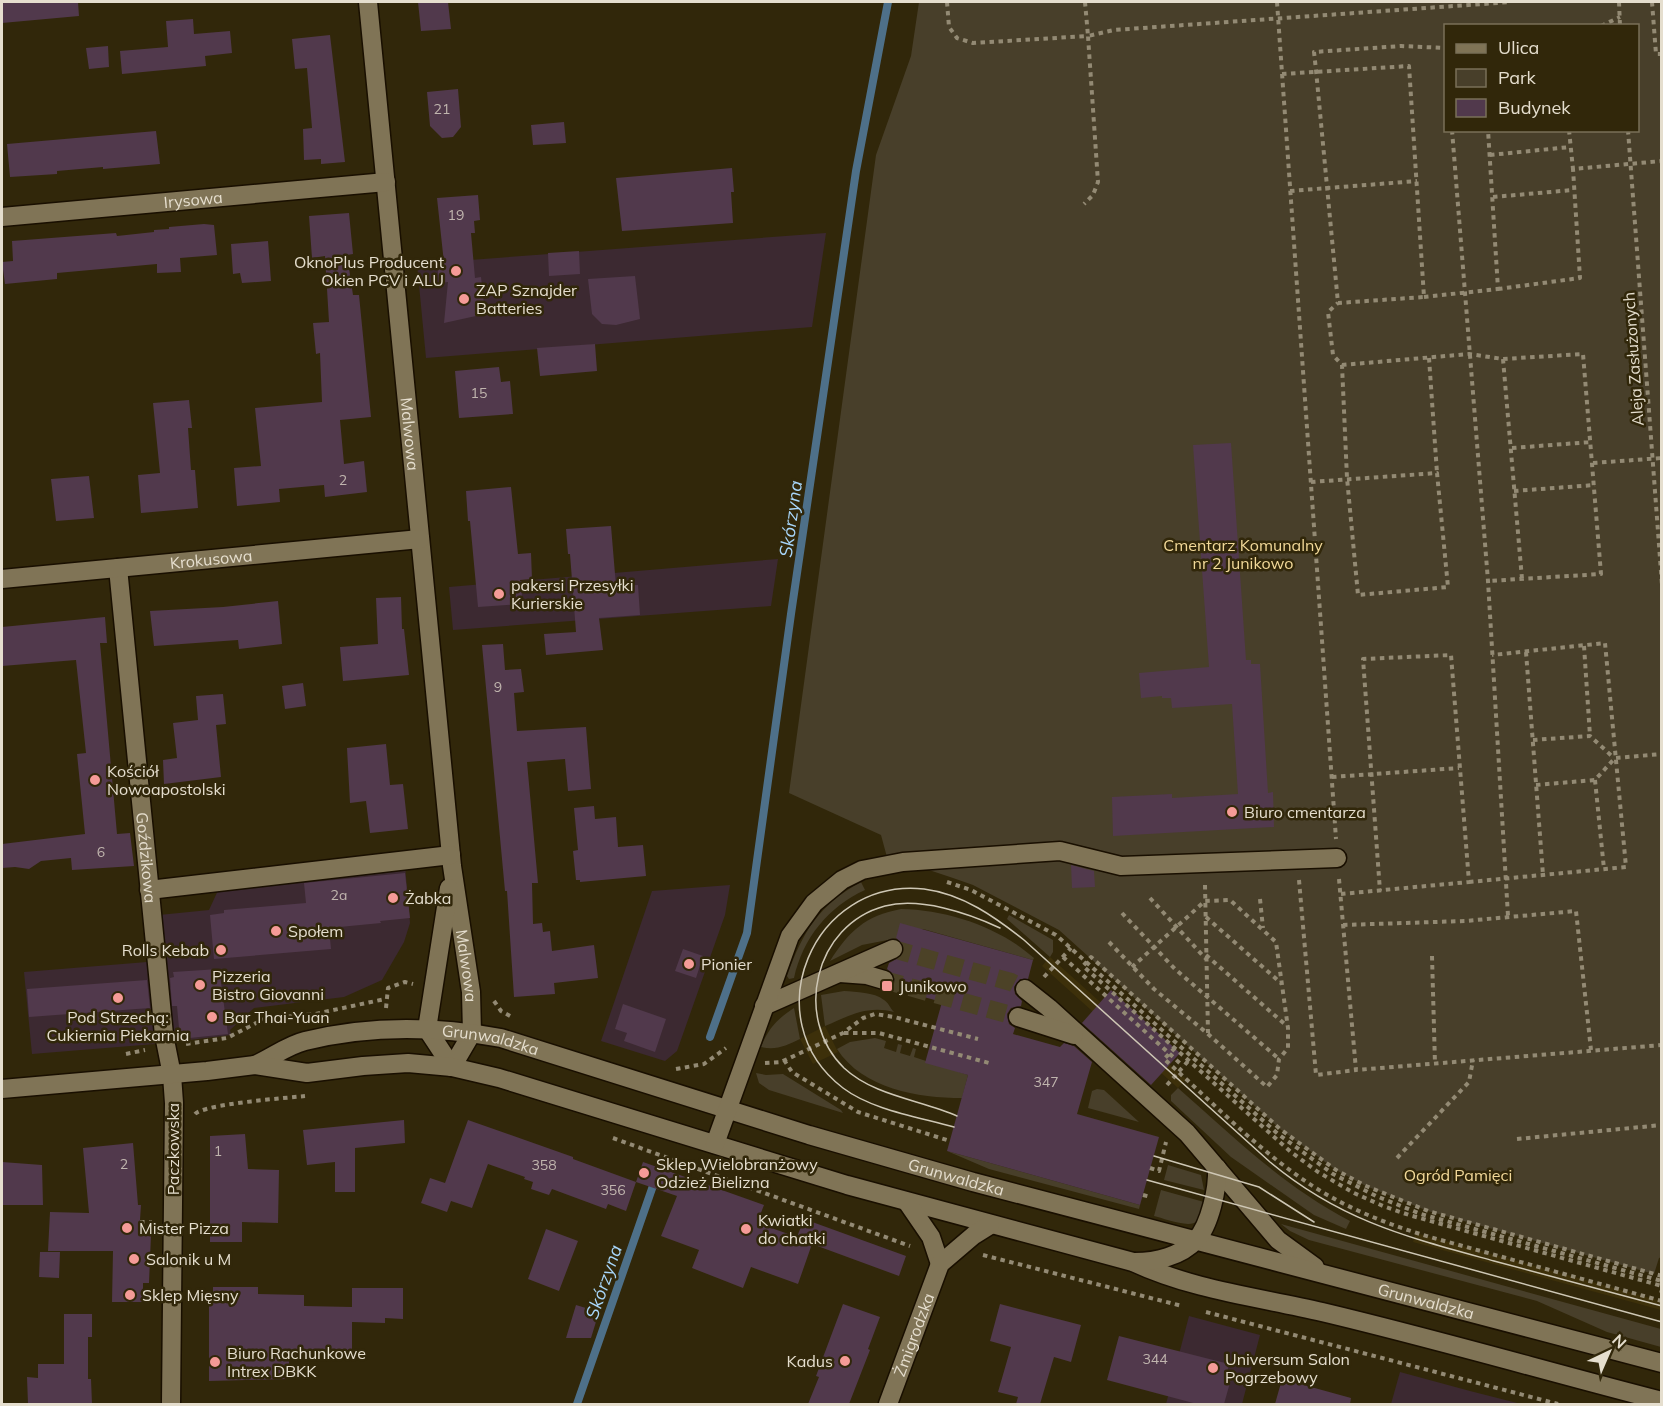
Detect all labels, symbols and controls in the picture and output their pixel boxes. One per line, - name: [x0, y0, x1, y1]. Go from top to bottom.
- legend: [1444, 24, 1639, 132]
- text: Ulica: [1498, 36, 1539, 59]
- text: Park: [1498, 66, 1537, 89]
- text: Budynek: [1498, 96, 1571, 119]
- house number: 21: [434, 100, 450, 118]
- street label: Irysowa: [163, 187, 224, 212]
- house number: 19: [448, 206, 464, 224]
- place label: OknoPlus Producent Okien PCV i ALU: [294, 252, 444, 290]
- marker: OknoPlus Producent Okien PCV i ALU: [449, 264, 463, 278]
- place label: ZAP Sznajder Batteries: [476, 280, 577, 318]
- street label: Aleja Zasłużonych: [1618, 291, 1648, 427]
- marker: ZAP Sznajder Batteries: [457, 292, 471, 306]
- house number: 15: [471, 384, 487, 402]
- street label: Malwowa: [396, 396, 423, 471]
- house number: 2: [339, 471, 347, 489]
- water label: Skórzyna: [774, 479, 807, 559]
- park label: Cmentarz Komunalny nr 2 Junikowo: [1163, 535, 1323, 573]
- street label: Krokusowa: [169, 545, 253, 573]
- place label: pakersi Przesyłki Kurierskie: [511, 575, 634, 613]
- marker: pakersi Przesyłki Kurierskie: [492, 587, 506, 601]
- house number: 9: [494, 678, 502, 696]
- place label: Kościół Nowoapostolski: [107, 761, 226, 799]
- marker: Kościół Nowoapostolski: [88, 773, 102, 787]
- place label: Biuro cmentarza: [1244, 802, 1366, 822]
- marker: Biuro cmentarza: [1225, 805, 1239, 819]
- street label: Goździkowa: [132, 811, 161, 904]
- house number: 6: [97, 843, 105, 861]
- house number: 2a: [331, 886, 347, 904]
- place label: Żabka: [405, 888, 451, 908]
- marker: Żabka: [386, 891, 400, 905]
- place label: Społem: [288, 921, 343, 941]
- marker: Społem: [269, 924, 283, 938]
- street label: Malwowa: [452, 928, 481, 1002]
- place label: Rolls Kebab: [122, 940, 209, 960]
- marker: Rolls Kebab: [214, 943, 228, 957]
- place label: Pionier: [701, 954, 752, 974]
- marker: Pionier: [682, 957, 696, 971]
- place label: Pizzeria Bistro Giovanni: [212, 966, 324, 1004]
- place label: Junikowo: [899, 976, 967, 996]
- marker: Pizzeria Bistro Giovanni: [193, 978, 207, 992]
- marker: Junikowo: [880, 979, 894, 993]
- marker: Pod Strzechą: Cukiernia Piekarnia: [111, 991, 125, 1005]
- place label: Pod Strzechą: Cukiernia Piekarnia: [47, 1007, 189, 1045]
- place label: Bar Thai-Yuan: [224, 1007, 330, 1027]
- marker: Bar Thai-Yuan: [205, 1010, 219, 1024]
- street label: Grunwaldzka: [441, 1020, 542, 1059]
- house number: 347: [1033, 1073, 1059, 1091]
- street label: Paczkowska: [163, 1103, 183, 1195]
- house number: 1: [214, 1142, 222, 1160]
- place label: Sklep Wielobranżowy Odzież Bielizna: [656, 1154, 818, 1192]
- street label: Grunwaldzka: [906, 1154, 1006, 1200]
- house number: 2: [120, 1155, 128, 1173]
- house number: 358: [531, 1156, 557, 1174]
- park label: Ogród Pamięci: [1404, 1165, 1512, 1185]
- marker: Sklep Wielobranżowy Odzież Bielizna: [637, 1166, 651, 1180]
- house number: 356: [600, 1181, 626, 1199]
- place label: Kwiatki do chatki: [758, 1210, 825, 1248]
- place label: Mister Pizza: [139, 1218, 229, 1238]
- marker: Mister Pizza: [120, 1221, 134, 1235]
- marker: Kwiatki do chatki: [739, 1222, 753, 1236]
- water label: Skórzyna: [580, 1241, 627, 1322]
- place label: Salonik u M: [146, 1249, 231, 1269]
- marker: Salonik u M: [127, 1252, 141, 1266]
- street label: Grunwaldzka: [1376, 1279, 1476, 1323]
- place label: Sklep Mięsny: [142, 1285, 239, 1305]
- marker: Sklep Mięsny: [123, 1288, 137, 1302]
- street label: Żmigrodzka: [889, 1290, 938, 1379]
- north arrow: [1579, 1322, 1639, 1382]
- text: N: [1608, 1330, 1631, 1353]
- place label: Biuro Rachunkowe Intrex DBKK: [227, 1343, 366, 1381]
- place label: Universum Salon Pogrzebowy: [1225, 1349, 1350, 1387]
- house number: 344: [1142, 1350, 1168, 1368]
- place label: Kadus: [786, 1351, 833, 1371]
- marker: Kadus: [838, 1354, 852, 1368]
- marker: Biuro Rachunkowe Intrex DBKK: [208, 1355, 222, 1369]
- marker: Universum Salon Pogrzebowy: [1206, 1361, 1220, 1375]

